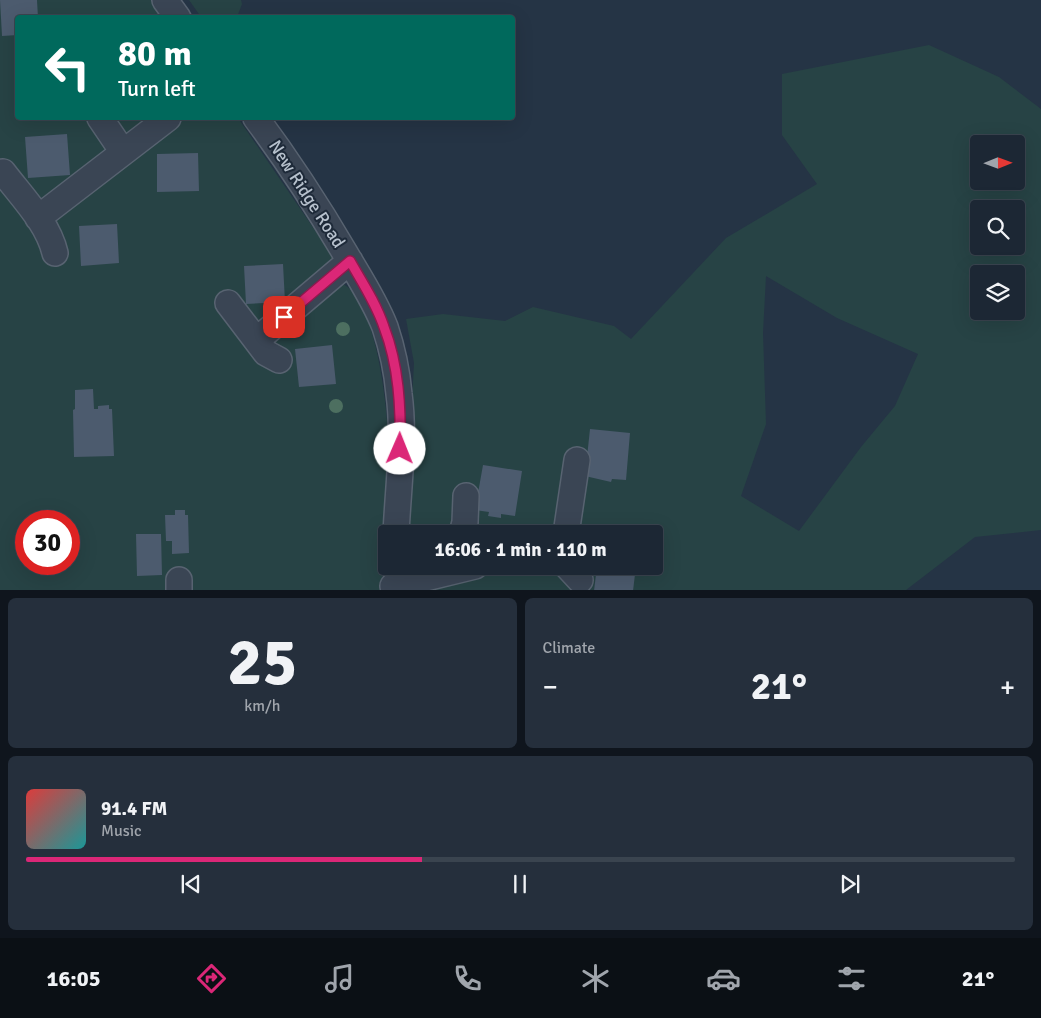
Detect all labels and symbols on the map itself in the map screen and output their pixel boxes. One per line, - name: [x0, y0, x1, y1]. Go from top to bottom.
- north arrow: [970, 135, 1025, 190]
- street label: New Ridge Road: [264, 136, 350, 252]
- pin: [263, 296, 305, 338]
- position arrow: [373, 422, 425, 474]
- speed limit sign: 30: [15, 510, 80, 575]

